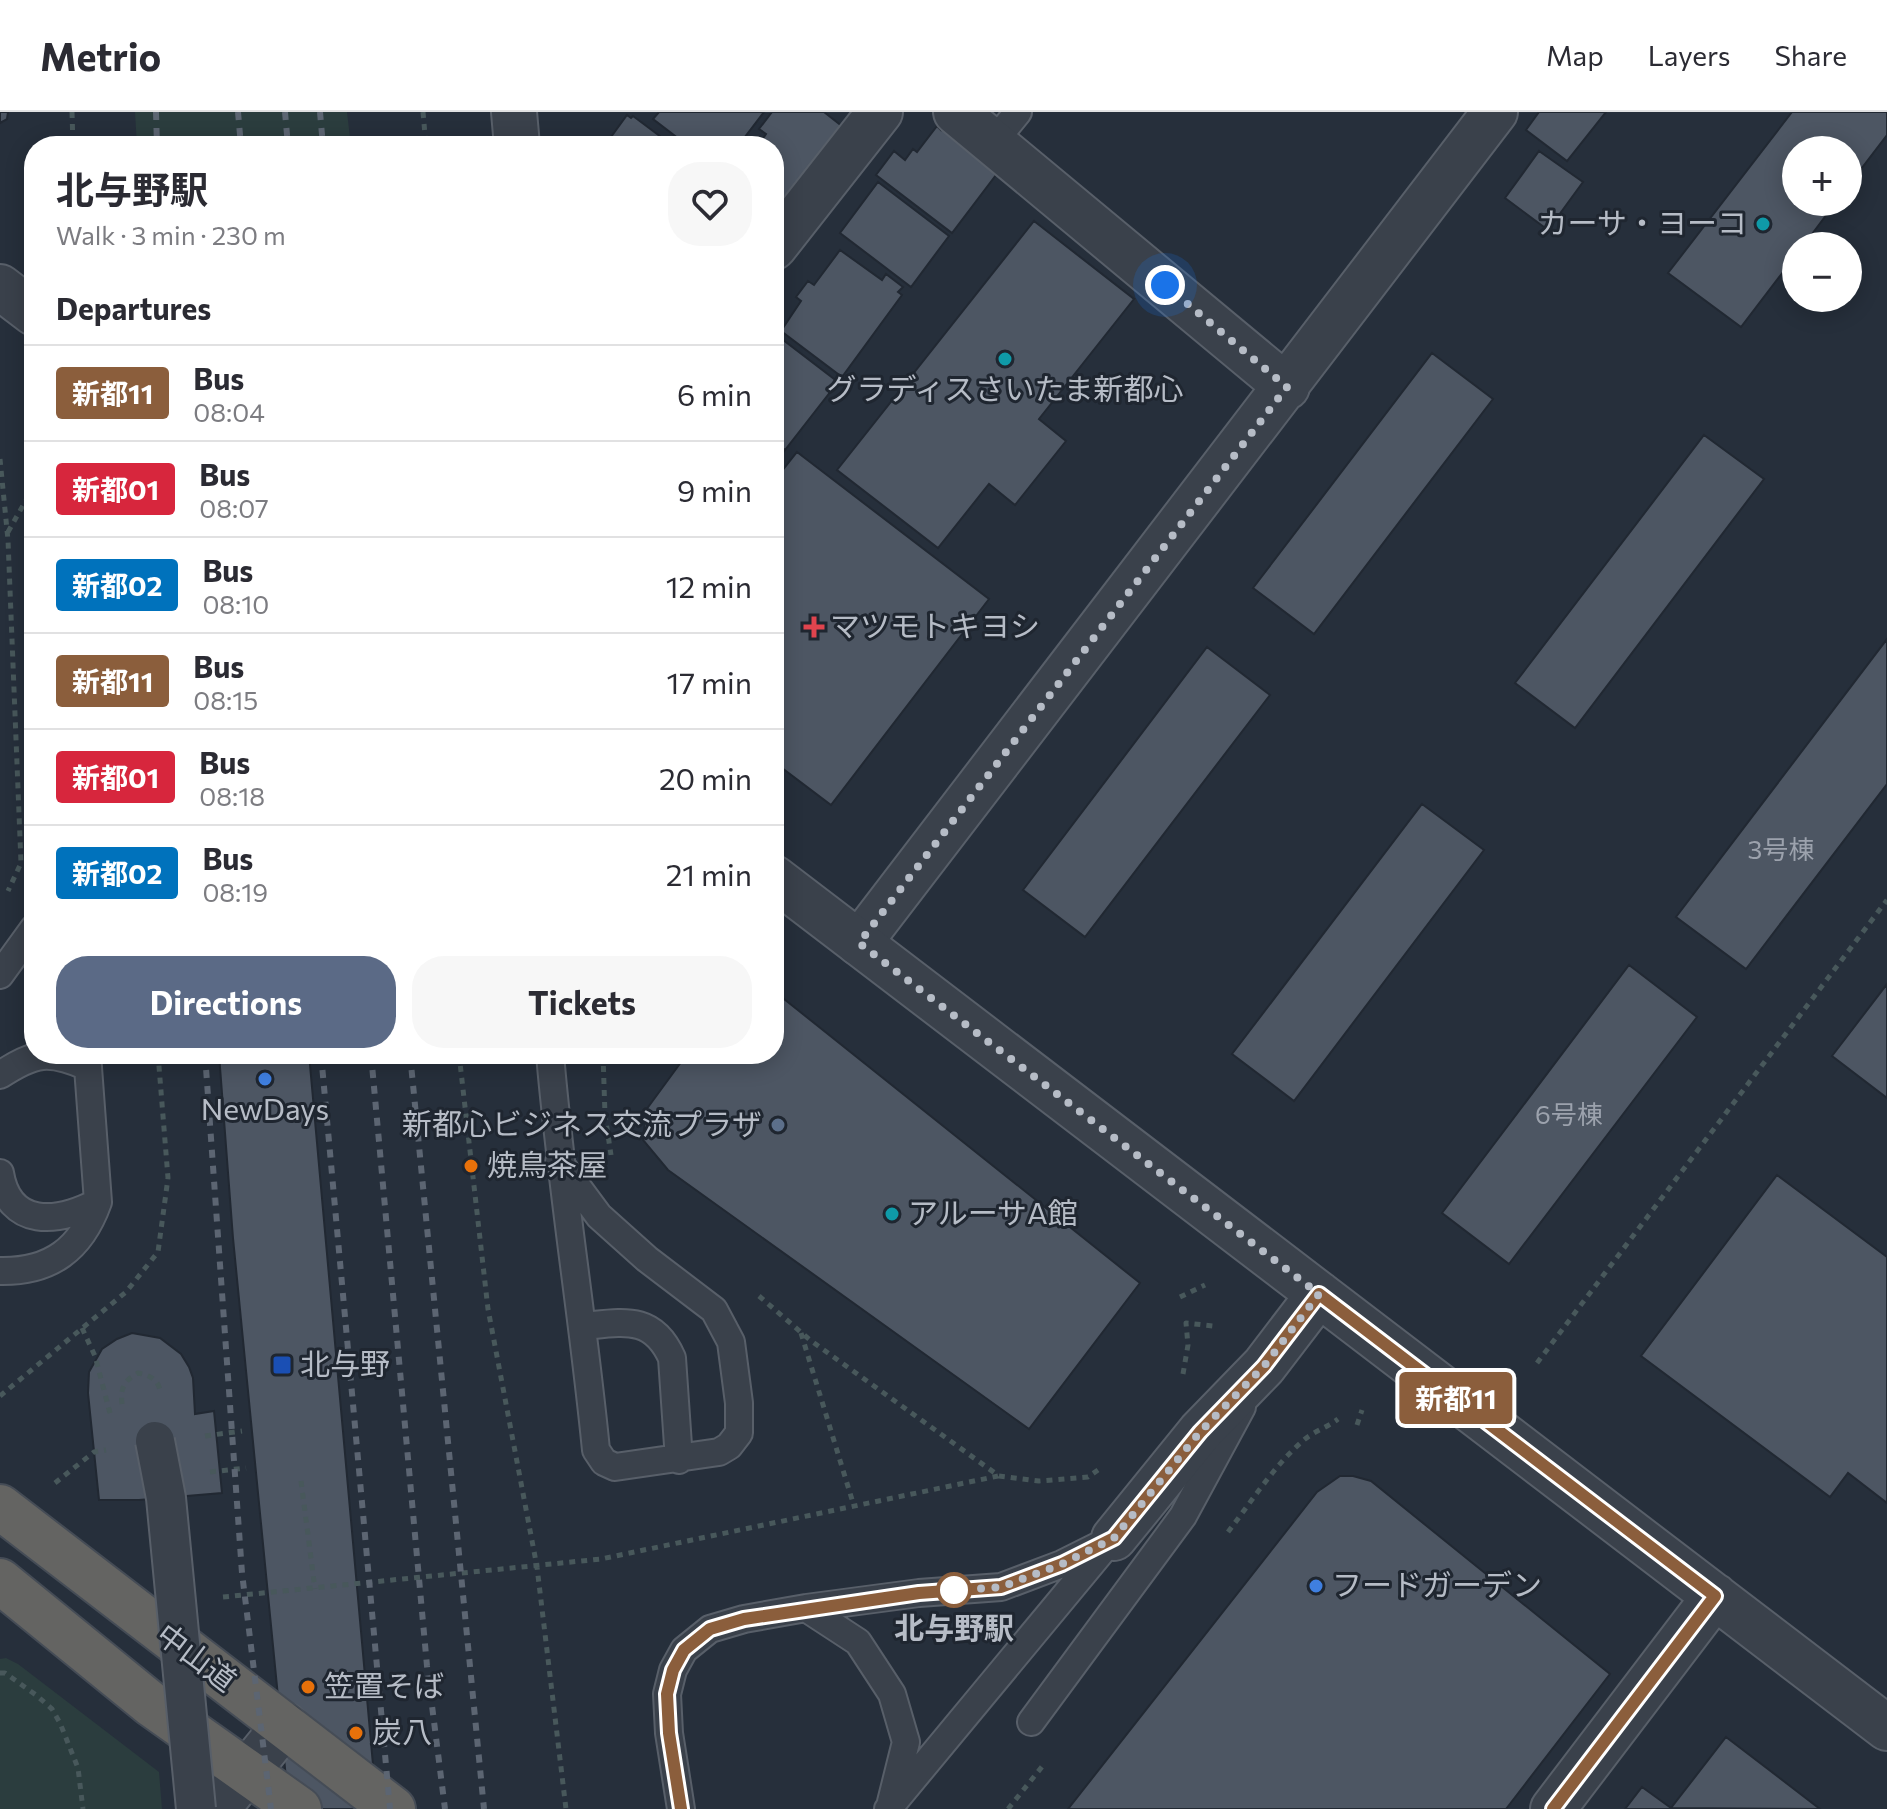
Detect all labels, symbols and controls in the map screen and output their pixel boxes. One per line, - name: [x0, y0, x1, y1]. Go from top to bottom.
- text: Metrio: [40, 32, 161, 79]
- text: Map: [1546, 38, 1604, 72]
- text: Layers: [1648, 38, 1730, 72]
- text: Share: [1774, 38, 1847, 72]
- map controls: [1782, 136, 1862, 312]
- button: +: [1782, 136, 1862, 216]
- button: heart: [668, 162, 752, 246]
- text: 北与野駅: [56, 165, 208, 212]
- place label: カーサ・ヨーコ: [1538, 203, 1747, 240]
- marker: カーサ・ヨーコ: [1754, 215, 1772, 233]
- text: Walk · 3 min · 230 m: [56, 219, 286, 250]
- button: −: [1782, 232, 1862, 312]
- your location: [1145, 265, 1185, 305]
- text: Departures: [56, 289, 211, 326]
- marker: グラディスさいたま新都心: [996, 350, 1014, 368]
- text: Bus: [193, 359, 244, 396]
- place label: グラディスさいたま新都心: [827, 369, 1184, 406]
- text: 6 min: [677, 375, 752, 412]
- text: 新都11: [72, 376, 153, 410]
- text: 08:04: [193, 396, 265, 427]
- text: Bus: [199, 455, 250, 492]
- text: 9 min: [677, 471, 752, 508]
- text: 新都01: [72, 472, 159, 506]
- text: 08:07: [199, 492, 269, 523]
- text: Bus: [202, 551, 253, 588]
- text: 12 min: [666, 567, 752, 604]
- text: 新都02: [72, 568, 162, 602]
- text: 08:10: [202, 588, 269, 619]
- place label: マツモトキヨシ: [830, 606, 1040, 643]
- marker: マツモトキヨシ: [805, 618, 823, 636]
- text: Bus: [193, 647, 244, 684]
- text: 17 min: [667, 663, 752, 700]
- text: 新都11: [72, 664, 153, 698]
- text: 08:15: [193, 684, 258, 715]
- text: Bus: [199, 743, 250, 780]
- text: 20 min: [659, 759, 752, 796]
- text: 新都01: [72, 760, 159, 794]
- text: 08:18: [199, 780, 265, 811]
- house number: 3号棟: [1748, 833, 1814, 864]
- text: Bus: [202, 839, 253, 876]
- text: 21 min: [666, 855, 752, 892]
- text: 新都02: [72, 856, 162, 890]
- text: 08:19: [202, 876, 268, 907]
- button: Directions: [56, 956, 396, 1048]
- button: Tickets: [412, 956, 752, 1048]
- marker: NewDays: [256, 1070, 274, 1088]
- place label: NewDays: [201, 1089, 329, 1126]
- house number: 6号棟: [1535, 1098, 1603, 1129]
- place label: 新都心ビジネス交流プラザ: [402, 1104, 762, 1141]
- marker: 新都心ビジネス交流プラザ: [769, 1116, 787, 1134]
- place label: 焼鳥茶屋: [487, 1145, 607, 1182]
- marker: 焼鳥茶屋: [462, 1157, 480, 1175]
- place label: アルーサA館: [908, 1193, 1078, 1230]
- marker: アルーサA館: [883, 1205, 901, 1223]
- place label: 北与野: [300, 1344, 390, 1381]
- marker: 北与野: [271, 1354, 293, 1376]
- line badge: 新都11: [1400, 1372, 1512, 1424]
- text: 新都11: [1415, 1381, 1497, 1415]
- place label: フードガーデン: [1332, 1565, 1542, 1602]
- marker: 北与野駅: [937, 1573, 971, 1607]
- marker: フードガーデン: [1307, 1577, 1325, 1595]
- place label: 北与野駅: [894, 1608, 1014, 1645]
- street label: 中山道: [150, 1614, 245, 1698]
- place label: 笠置そば: [324, 1666, 444, 1703]
- marker: 笠置そば: [299, 1678, 317, 1696]
- place label: 炭八: [372, 1712, 432, 1749]
- marker: 炭八: [347, 1724, 365, 1742]

